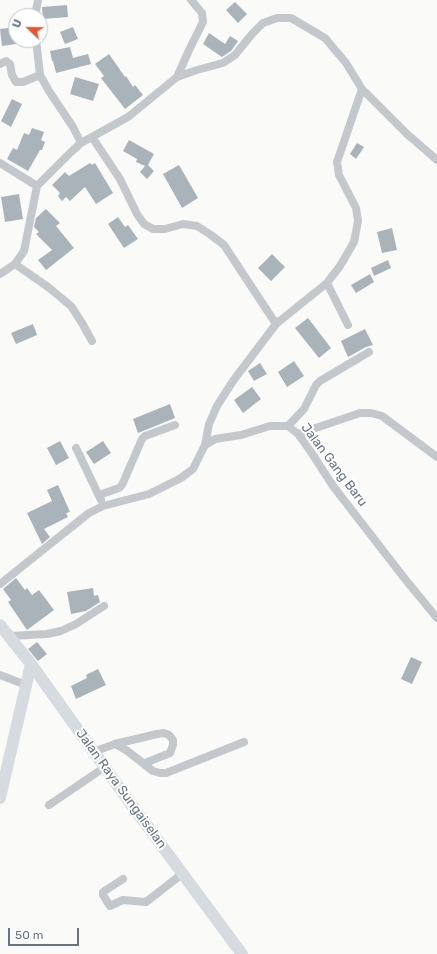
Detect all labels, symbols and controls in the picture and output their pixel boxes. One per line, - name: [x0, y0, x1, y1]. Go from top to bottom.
- north arrow: [8, 8, 48, 48]
- text: U: [10, 18, 25, 30]
- street label: Jalan Gang Baru: [298, 420, 370, 510]
- street label: Jalan Raya Sungaiselan: [72, 726, 170, 852]
- scale bar: [10, 920, 81, 946]
- text: 50 m: [15, 928, 43, 942]

